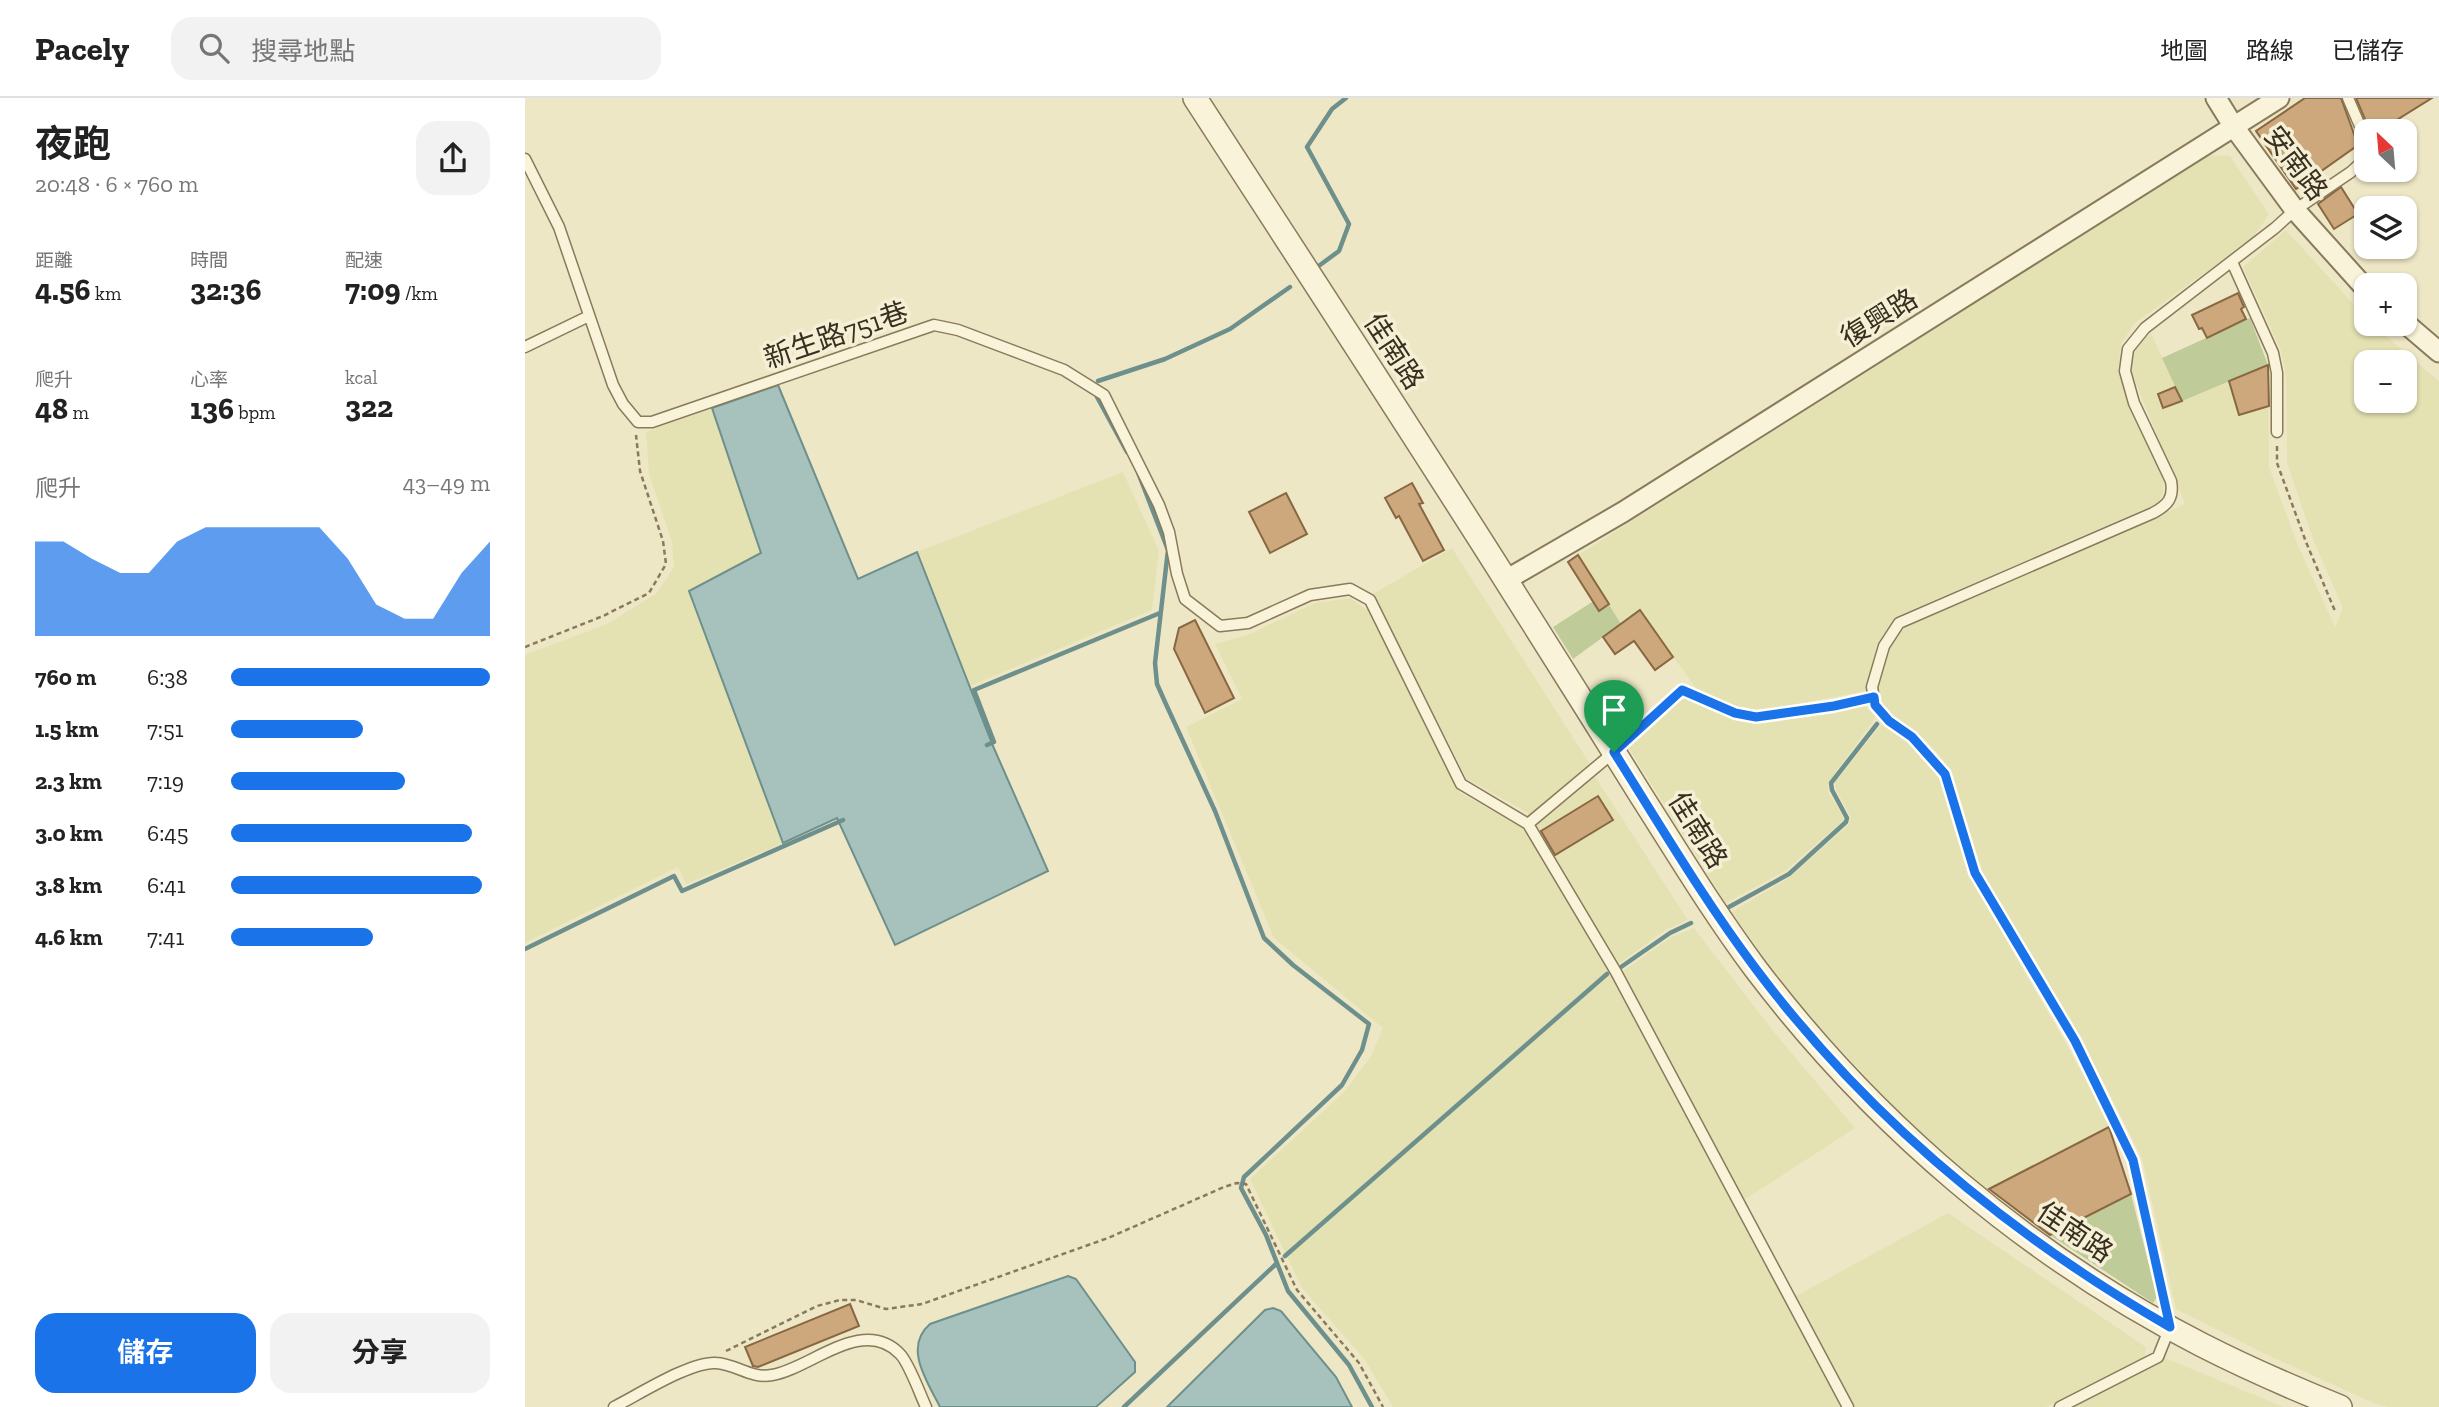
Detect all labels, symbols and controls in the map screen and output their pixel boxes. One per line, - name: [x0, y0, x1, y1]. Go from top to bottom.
- search box: [171, 17, 661, 80]
- text: Pacely: [35, 29, 129, 68]
- icon: search: [195, 29, 233, 67]
- text: 搜尋地點: [251, 35, 355, 67]
- text: 地圖: [2160, 36, 2208, 65]
- text: 路線: [2246, 36, 2294, 65]
- text: 已儲存: [2332, 36, 2404, 65]
- north arrow: [2354, 119, 2417, 182]
- map controls: [2354, 119, 2417, 413]
- street label: 安南路: [2258, 120, 2334, 206]
- text: 夜跑: [35, 121, 111, 167]
- button: share: [416, 121, 490, 195]
- text: 20:48 · 6 × 760 m: [35, 170, 198, 198]
- button: layers: [2354, 196, 2417, 259]
- text: 距離: [35, 249, 73, 272]
- text: 時間: [190, 249, 228, 272]
- text: 配速: [345, 249, 383, 272]
- text: 4.56: [35, 272, 91, 308]
- text: 32:36: [190, 272, 262, 308]
- text: 7:09: [345, 272, 401, 308]
- button: +: [2354, 273, 2417, 336]
- text: km: [91, 282, 121, 305]
- text: /km: [401, 282, 438, 305]
- street label: 復興路: [1835, 282, 1923, 354]
- street label: 新生路751巷: [760, 295, 912, 375]
- street label: 佳南路: [1357, 307, 1431, 395]
- button: −: [2354, 350, 2417, 413]
- text: kcal: [345, 366, 378, 389]
- text: 爬升: [35, 368, 73, 391]
- text: 心率: [190, 368, 228, 391]
- text: 322: [345, 389, 393, 425]
- text: 48: [35, 391, 68, 427]
- text: 136: [190, 391, 234, 427]
- text: m: [68, 401, 89, 424]
- text: bpm: [234, 401, 276, 424]
- text: 43–49 m: [403, 469, 490, 497]
- text: 爬升: [35, 474, 81, 502]
- text: 760 m: [35, 663, 96, 691]
- text: 6:38: [147, 663, 188, 691]
- pin: [1584, 680, 1644, 752]
- icon: arrive: [1595, 691, 1633, 729]
- text: 1.5 km: [35, 715, 99, 743]
- text: 7:51: [147, 715, 184, 743]
- text: 2.3 km: [35, 767, 102, 795]
- text: 7:19: [147, 767, 184, 795]
- street label: 佳南路: [1662, 786, 1734, 874]
- text: 3.0 km: [35, 819, 103, 847]
- text: 6:45: [147, 819, 189, 847]
- text: 3.8 km: [35, 871, 102, 899]
- text: 6:41: [147, 871, 186, 899]
- text: 4.6 km: [35, 923, 103, 951]
- text: 7:41: [147, 923, 184, 951]
- street label: 佳南路: [2031, 1195, 2119, 1269]
- button: 儲存: [35, 1313, 256, 1393]
- button: 分享: [270, 1313, 490, 1393]

